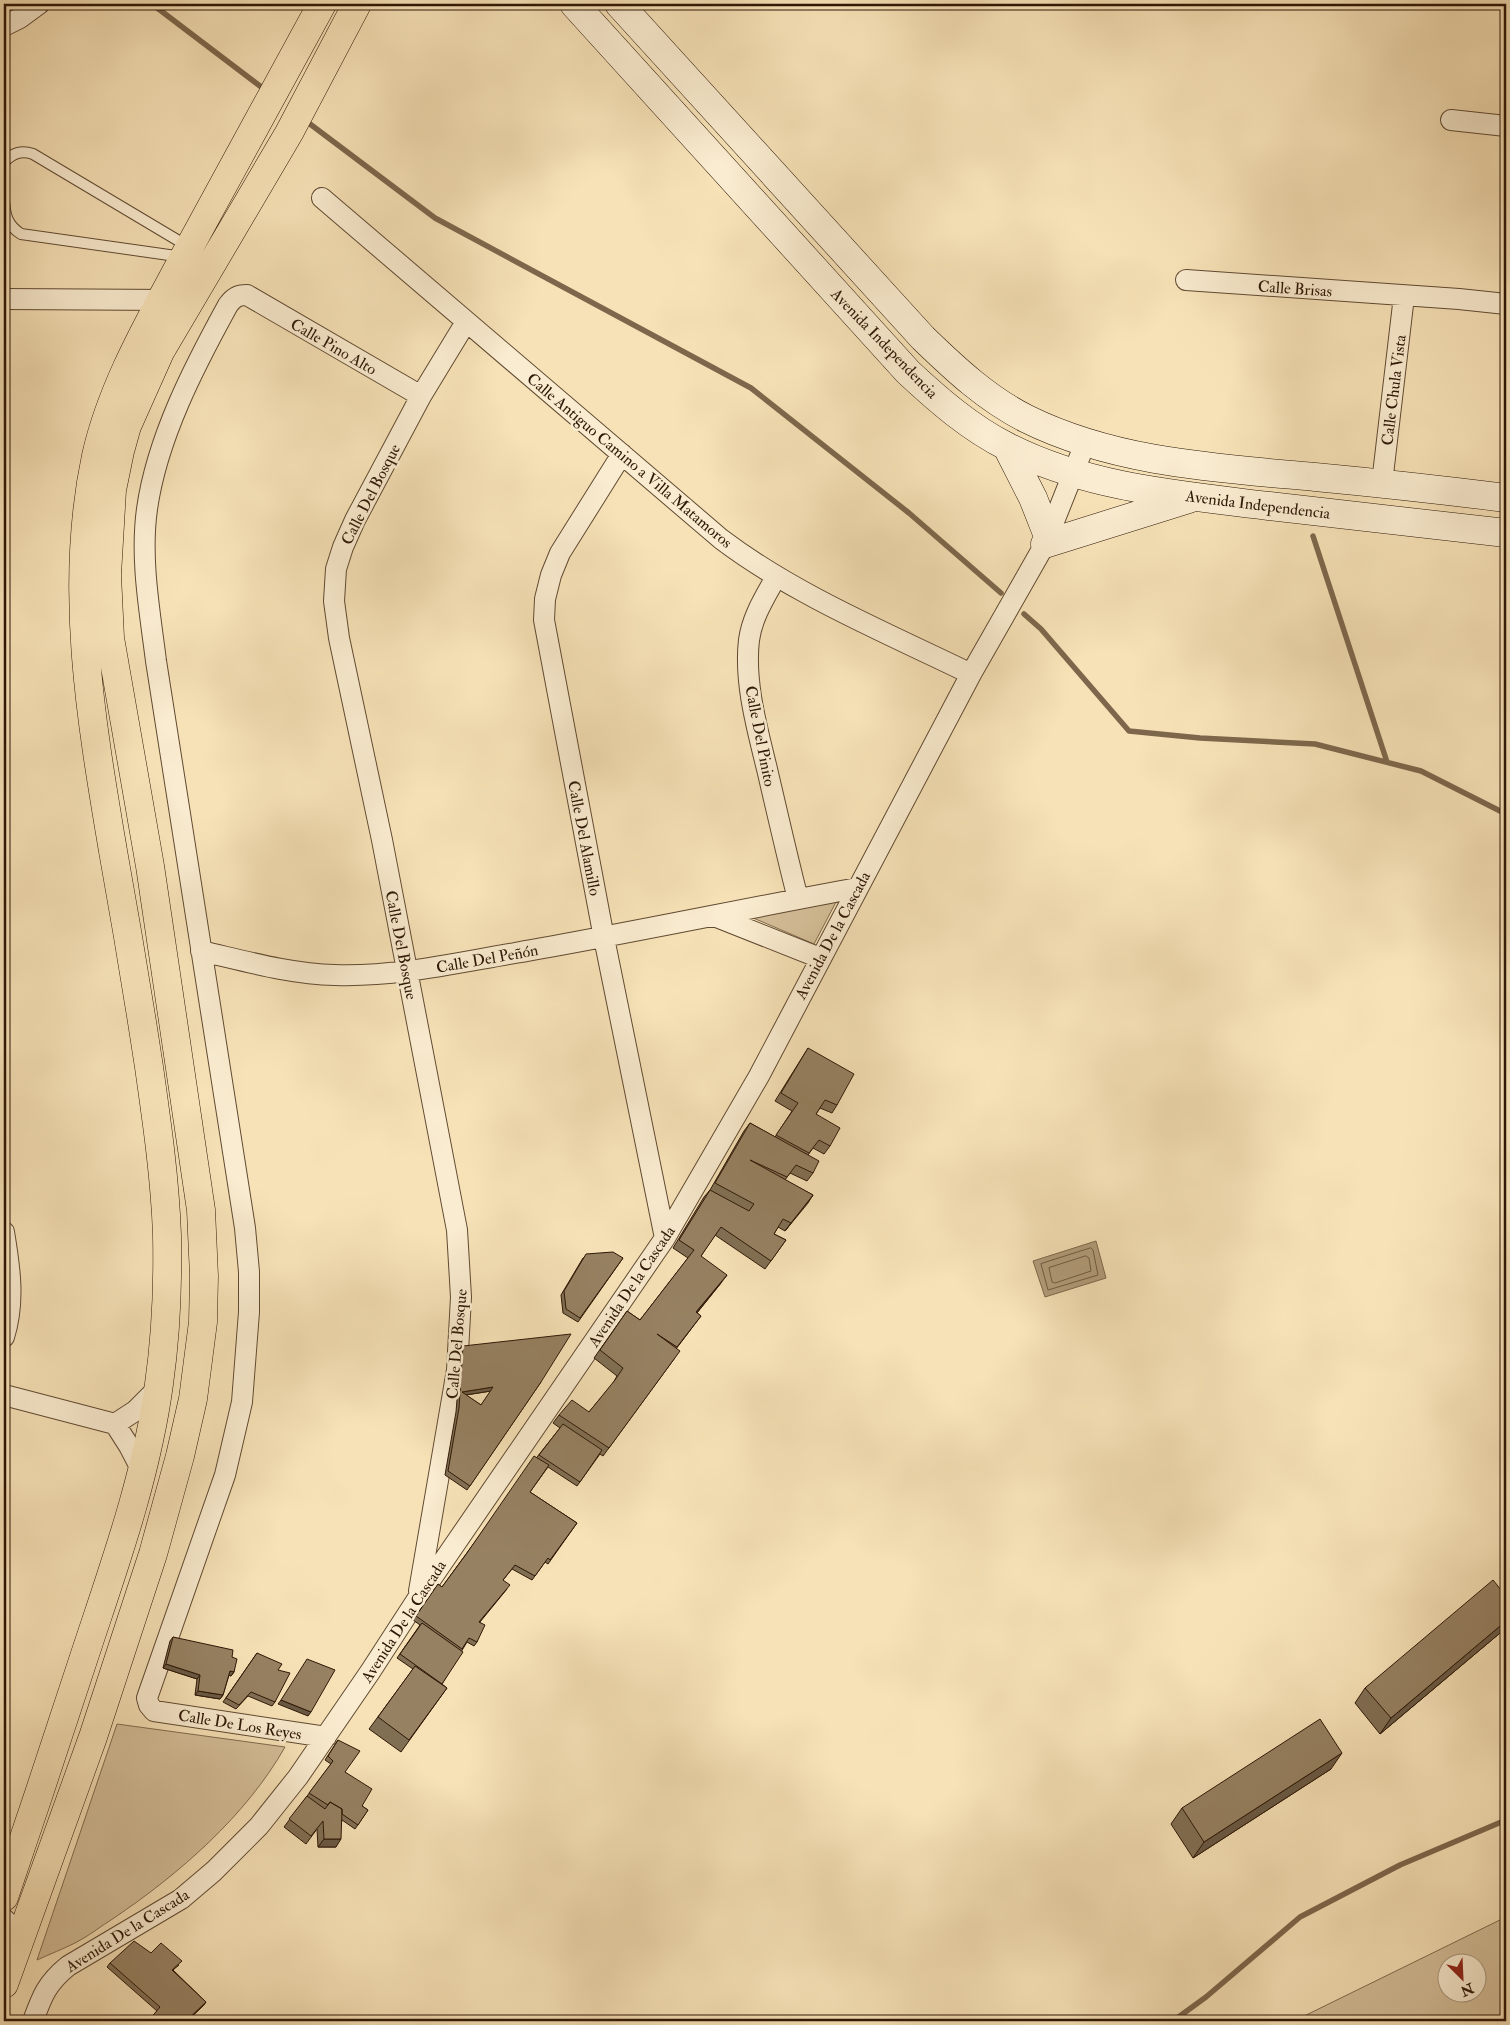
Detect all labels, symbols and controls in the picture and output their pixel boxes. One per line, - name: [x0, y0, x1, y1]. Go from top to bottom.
- street label: Calle Brisas: [1257, 276, 1333, 302]
- street label: Avenida Independencia: [825, 284, 942, 404]
- street label: Calle Pino Alto: [287, 314, 380, 380]
- street label: Calle Chula Vista: [1377, 333, 1411, 447]
- street label: Calle Antiguo Camino a Villa Matamoros: [523, 369, 736, 553]
- street label: Calle Del Bosque: [337, 440, 405, 548]
- street label: Avenida Independencia: [1183, 486, 1332, 525]
- street label: Calle Del Pinito: [740, 684, 780, 789]
- street label: Calle Del Alamillo: [563, 779, 605, 898]
- street label: Avenida De la Cascada: [790, 868, 875, 1004]
- street label: Calle Del Bosque: [381, 889, 421, 1002]
- street label: Calle Del Peñón: [435, 940, 540, 978]
- street label: Avenida De la Cascada: [583, 1222, 680, 1352]
- street label: Calle Del Bosque: [442, 1288, 472, 1400]
- street label: Avenida De la Cascada: [356, 1556, 451, 1687]
- street label: Calle De Los Reyes: [177, 1705, 303, 1745]
- street label: Avenida De la Cascada: [61, 1885, 193, 1977]
- north arrow: [1438, 1952, 1488, 2002]
- text: N: [1457, 1979, 1477, 2000]

